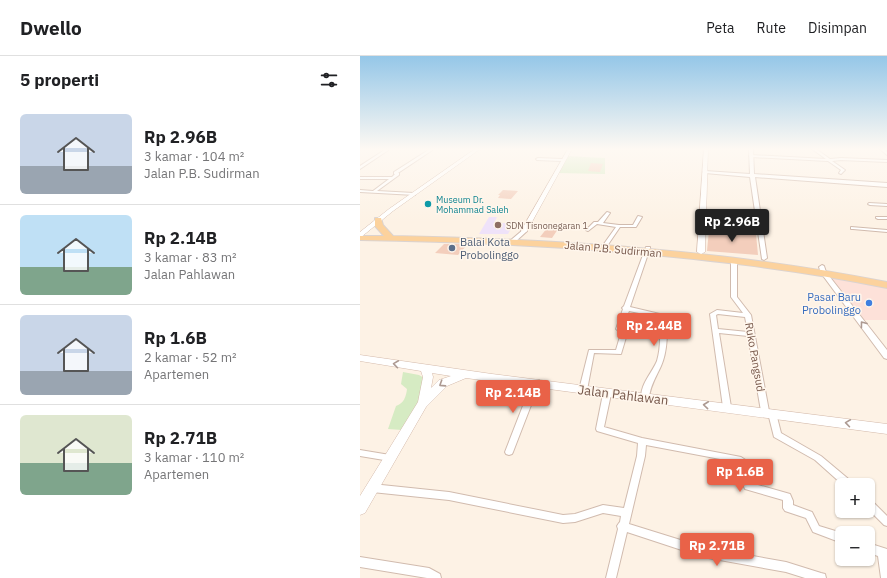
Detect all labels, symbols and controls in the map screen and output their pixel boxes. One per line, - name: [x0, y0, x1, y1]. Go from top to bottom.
- text: Dwello: [20, 16, 82, 40]
- text: Peta: [706, 19, 735, 37]
- text: Rute: [757, 19, 786, 37]
- text: Disimpan: [808, 19, 867, 37]
- text: 5 properti: [20, 69, 99, 91]
- icon: filters: [318, 69, 340, 91]
- text: Rp 2.96B: [144, 126, 217, 148]
- icon: home: [52, 130, 100, 178]
- text: 3 kamar · 104 m²: [144, 148, 244, 165]
- text: Jalan P.B. Sudirman: [144, 165, 260, 182]
- place label: Museum Dr. Mohammad Saleh: [436, 194, 509, 215]
- marker: Museum Dr. Mohammad Saleh: [423, 199, 433, 209]
- pin: Rp 2.96B: [691, 209, 773, 243]
- text: Rp 2.96B: [704, 213, 760, 230]
- marker: SDN Tisnonegaran 1: [493, 220, 503, 230]
- place label: SDN Tisnonegaran 1: [506, 220, 588, 231]
- text: Rp 2.14B: [144, 227, 217, 249]
- icon: home: [52, 231, 100, 279]
- place label: Balai Kota Probolinggo: [460, 235, 519, 262]
- street label: Jalan P.B. Sudirman: [564, 238, 662, 260]
- marker: Balai Kota Probolinggo: [447, 243, 457, 253]
- text: 3 kamar · 83 m²: [144, 249, 237, 266]
- text: Jalan Pahlawan: [144, 266, 235, 283]
- place label: Pasar Baru Probolinggo: [802, 290, 861, 317]
- marker: Pasar Baru Probolinggo: [864, 298, 874, 308]
- pin: Rp 2.44B: [613, 313, 695, 347]
- text: Rp 2.44B: [626, 317, 682, 334]
- street label: Ruko Pangsud: [742, 321, 768, 393]
- one-way arrow: [861, 322, 868, 329]
- text: Rp 1.6B: [144, 327, 207, 349]
- icon: home: [52, 331, 100, 379]
- text: 2 kamar · 52 m²: [144, 349, 237, 366]
- one-way arrow: [393, 360, 399, 369]
- text: Apartemen: [144, 366, 209, 383]
- one-way arrow: [439, 379, 446, 387]
- pin: Rp 2.14B: [472, 380, 554, 414]
- street label: Jalan Pahlawan: [577, 381, 669, 409]
- text: Rp 2.14B: [485, 384, 541, 401]
- one-way arrow: [703, 400, 709, 409]
- one-way arrow: [845, 419, 851, 428]
- text: Rp 2.71B: [144, 427, 217, 449]
- icon: home: [52, 431, 100, 479]
- text: 3 kamar · 110 m²: [144, 449, 244, 466]
- pin: Rp 1.6B: [703, 459, 777, 493]
- text: Rp 1.6B: [716, 463, 764, 480]
- text: Apartemen: [144, 466, 209, 483]
- map controls: [835, 478, 875, 566]
- button: +: [835, 478, 875, 518]
- button: −: [835, 526, 875, 566]
- pin: Rp 2.71B: [676, 533, 758, 567]
- text: Rp 2.71B: [689, 537, 745, 554]

